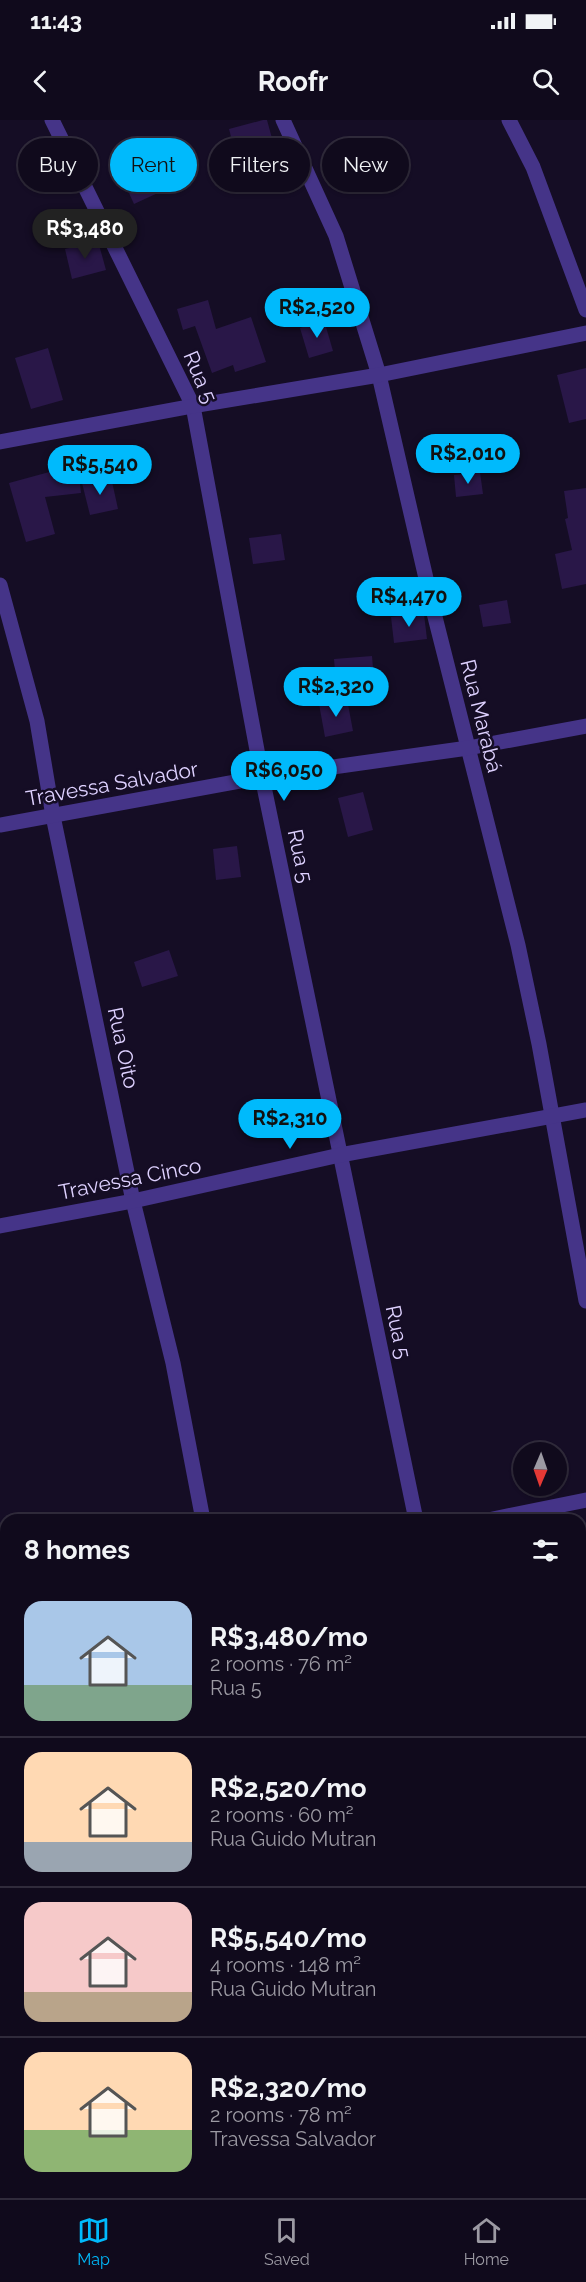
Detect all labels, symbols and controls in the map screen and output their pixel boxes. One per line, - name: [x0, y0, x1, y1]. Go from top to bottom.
- text: 11:43: [30, 8, 82, 34]
- icon: back: [24, 65, 57, 98]
- icon: search: [529, 65, 562, 98]
- text: Roofr: [258, 66, 328, 97]
- chip: Buy: [18, 138, 98, 192]
- chip: Rent: [110, 138, 197, 192]
- chip: Filters: [209, 138, 310, 192]
- chip: New: [322, 138, 409, 192]
- pin: R$3,480: [30, 209, 140, 260]
- text: R$3,480: [46, 216, 124, 240]
- pin: R$2,520: [262, 288, 372, 339]
- text: R$2,520: [279, 295, 355, 319]
- street label: Rua 5: [178, 347, 223, 407]
- pin: R$2,010: [413, 434, 523, 485]
- text: R$2,010: [430, 441, 506, 465]
- pin: R$5,540: [45, 445, 155, 496]
- text: R$5,540: [62, 452, 138, 476]
- pin: R$4,470: [354, 577, 464, 628]
- text: R$4,470: [371, 584, 447, 608]
- street label: Rua Marabá: [455, 657, 508, 775]
- pin: R$2,320: [281, 667, 391, 718]
- text: R$2,320: [298, 674, 374, 698]
- pin: R$6,050: [229, 751, 339, 802]
- street label: Travessa Salvador: [24, 756, 201, 811]
- text: R$6,050: [245, 758, 323, 782]
- street label: Rua 5: [283, 827, 318, 885]
- street label: Rua Oito: [103, 1005, 144, 1091]
- pin: R$2,310: [235, 1099, 345, 1150]
- text: R$2,310: [252, 1106, 328, 1130]
- street label: Travessa Cinco: [56, 1152, 203, 1205]
- street label: Rua 5: [381, 1303, 416, 1361]
- north arrow: [513, 1442, 567, 1496]
- map controls: [513, 1442, 567, 1496]
- icon: filters: [529, 1534, 562, 1567]
- text: 8 homes: [24, 1535, 130, 1565]
- text: R$3,480/mo: [210, 1622, 368, 1652]
- icon: home: [72, 1625, 144, 1697]
- text: 2 rooms · 76 m²: [210, 1652, 352, 1676]
- text: Rua 5: [210, 1676, 262, 1700]
- text: R$2,520/mo: [210, 1773, 367, 1803]
- icon: home: [72, 1776, 144, 1848]
- text: 2 rooms · 60 m²: [210, 1803, 354, 1827]
- text: Rua Guido Mutran: [210, 1827, 376, 1851]
- text: R$5,540/mo: [210, 1923, 366, 1953]
- icon: home: [72, 1926, 144, 1998]
- text: 4 rooms · 148 m²: [210, 1953, 361, 1977]
- text: Rua Guido Mutran: [210, 1977, 376, 2001]
- text: R$2,320/mo: [210, 2073, 367, 2103]
- icon: home: [72, 2076, 144, 2148]
- text: 2 rooms · 78 m²: [210, 2103, 352, 2127]
- text: Travessa Salvador: [210, 2127, 376, 2151]
- tab: Map: [77, 2214, 110, 2269]
- tab: Saved: [264, 2214, 310, 2269]
- tab: Home: [464, 2214, 509, 2269]

